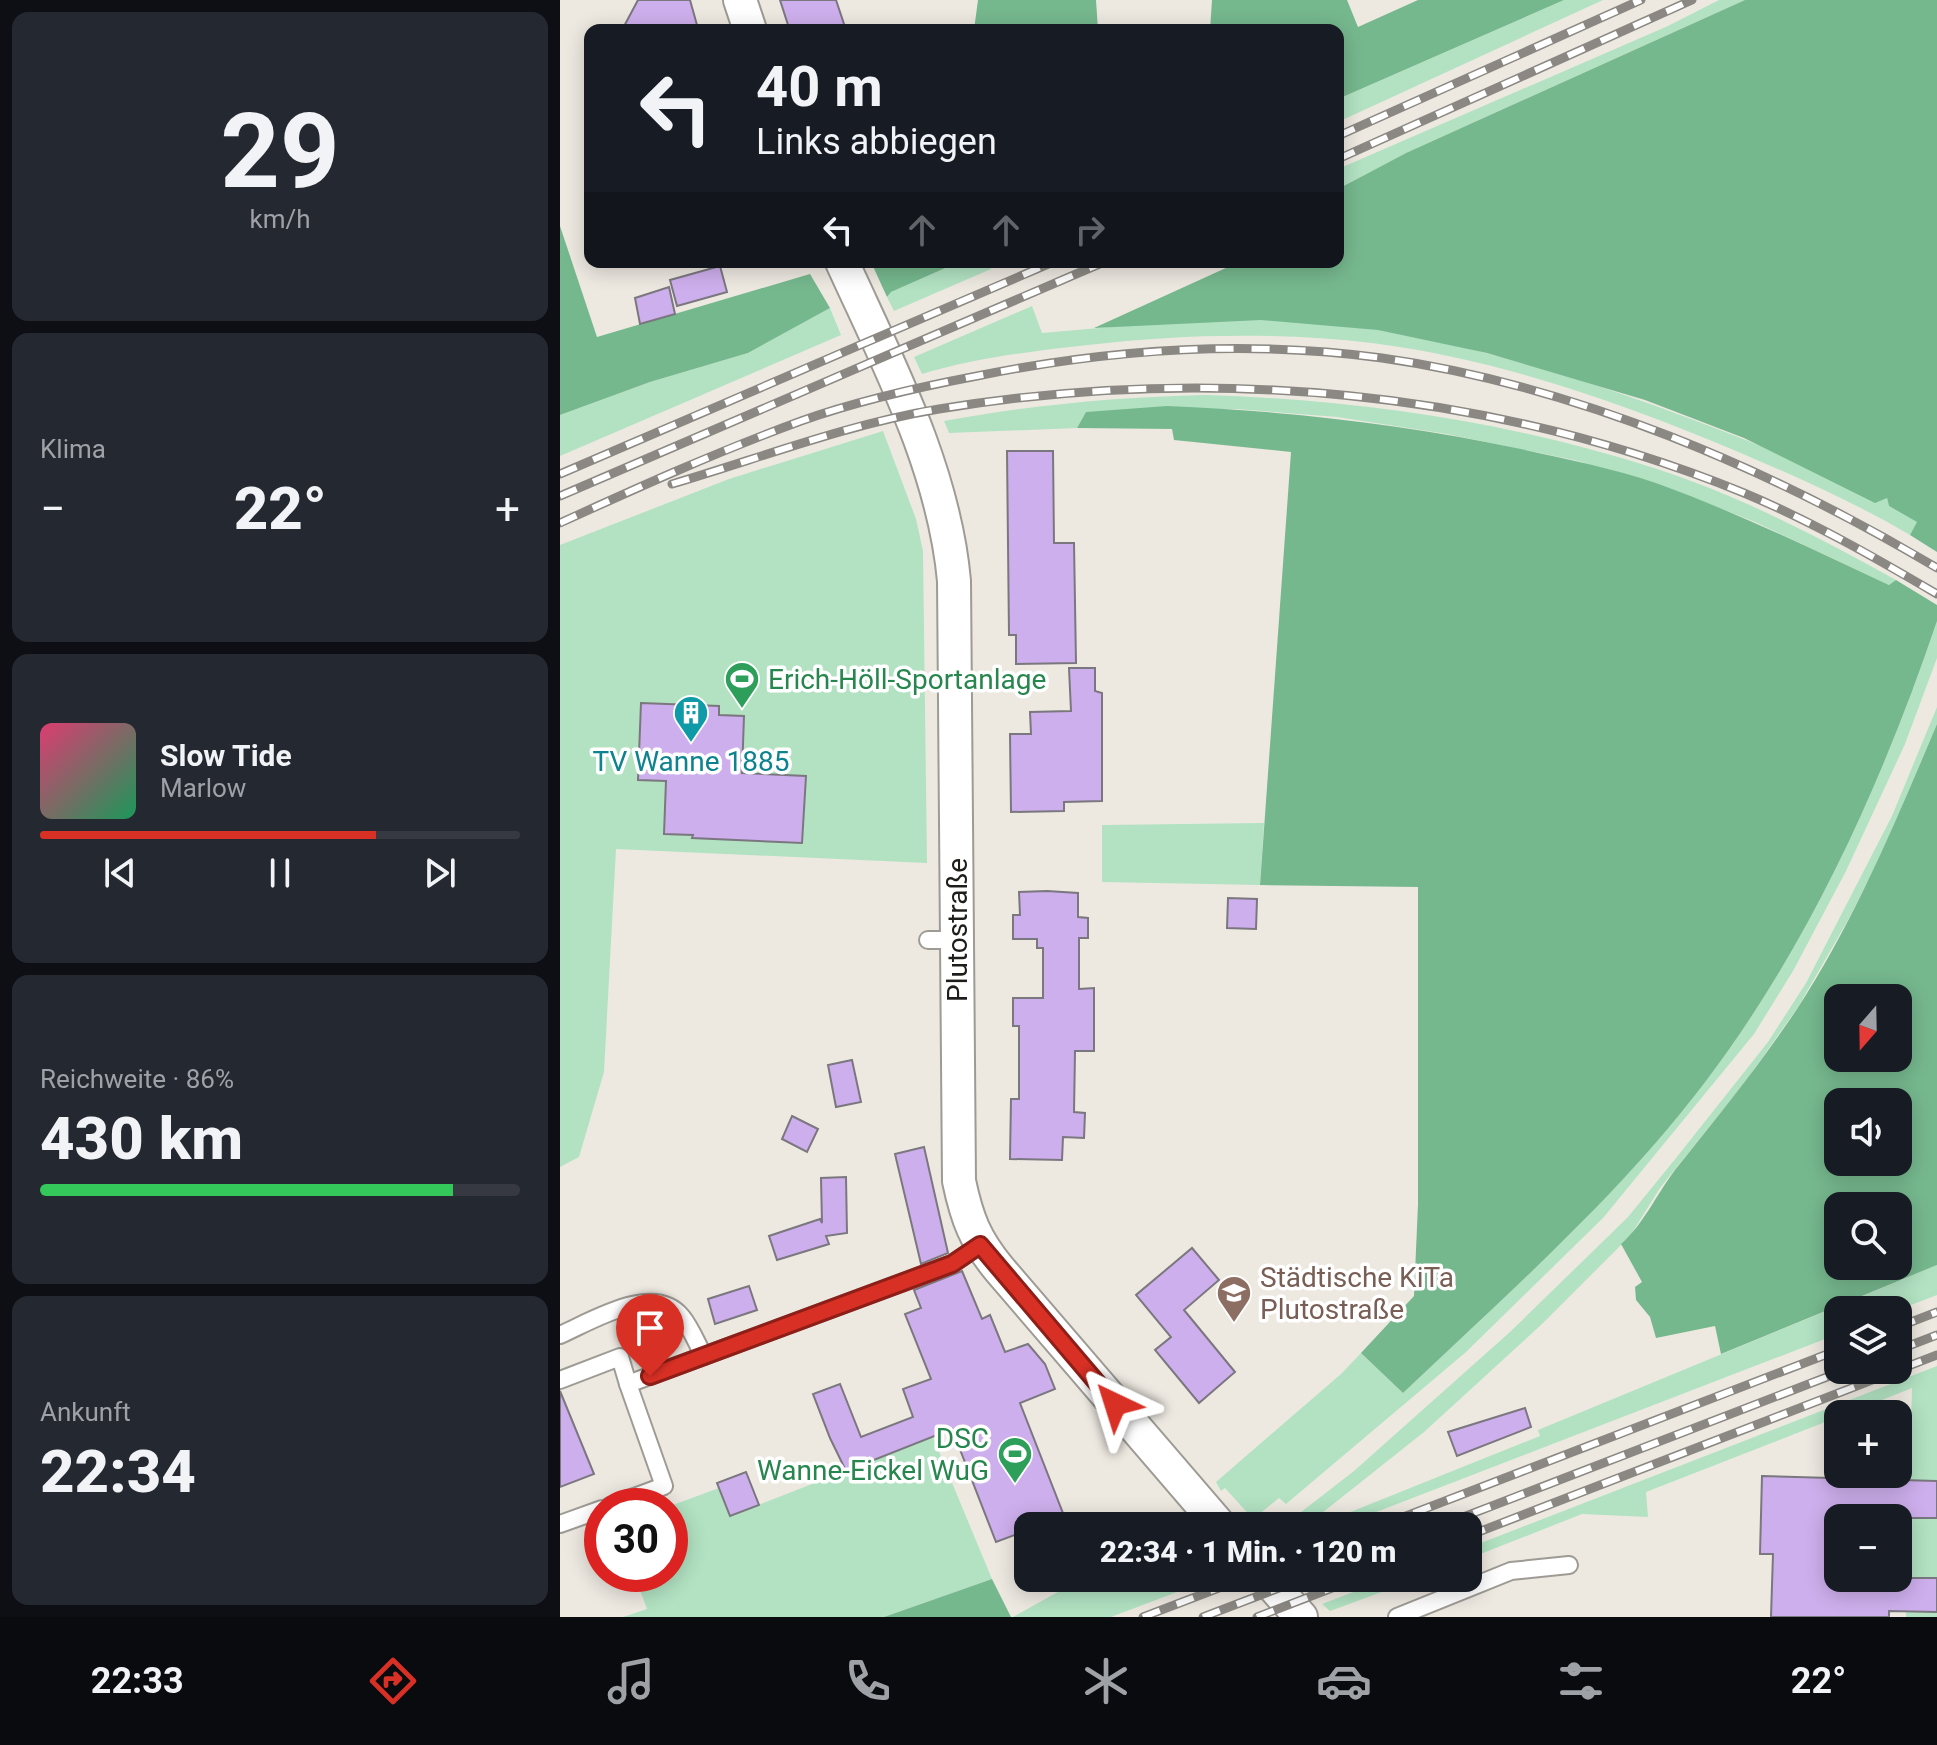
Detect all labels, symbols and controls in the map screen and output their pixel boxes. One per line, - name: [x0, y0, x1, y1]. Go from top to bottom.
- text: 40 m: [756, 54, 883, 120]
- icon: left: [624, 56, 728, 160]
- text: 29: [220, 91, 340, 212]
- text: Links abbiegen: [756, 121, 997, 163]
- text: km/h: [249, 204, 311, 234]
- icon: left: [816, 208, 860, 252]
- icon: ahead: [900, 208, 944, 252]
- icon: ahead: [984, 208, 1028, 252]
- icon: right: [1068, 208, 1112, 252]
- text: Klima: [40, 434, 106, 464]
- text: 22°: [234, 473, 327, 544]
- text: −: [40, 483, 65, 535]
- text: +: [495, 483, 520, 535]
- sports icon: Erich-Höll-Sportanlage: [723, 660, 761, 710]
- place label: Erich-Höll-Sportanlage: [768, 663, 1046, 696]
- building icon: TV Wanne 1885: [672, 694, 710, 744]
- text: Slow Tide: [160, 738, 292, 773]
- place label: TV Wanne 1885: [593, 745, 789, 778]
- text: Marlow: [160, 773, 246, 803]
- icon: previous: [98, 851, 142, 895]
- icon: pause: [258, 851, 302, 895]
- icon: next: [418, 851, 462, 895]
- street label: Plutostraße: [941, 858, 974, 1002]
- north arrow: [1824, 984, 1912, 1072]
- map controls: [1824, 984, 1912, 1592]
- text: Reichweite · 86%: [40, 1064, 234, 1094]
- button: sound: [1824, 1088, 1912, 1176]
- text: 430 km: [40, 1103, 243, 1174]
- button: search: [1824, 1192, 1912, 1280]
- place label: Städtische KiTa Plutostraße: [1260, 1261, 1454, 1326]
- school or university icon: Städtische KiTa Plutostraße: [1215, 1274, 1253, 1324]
- pin: [616, 1294, 684, 1376]
- button: layers: [1824, 1296, 1912, 1384]
- icon: arrive: [628, 1306, 672, 1350]
- position arrow: [1073, 1362, 1157, 1446]
- text: Ankunft: [40, 1397, 131, 1427]
- button: +: [1824, 1400, 1912, 1488]
- place label: DSC Wanne-Eickel WuG: [757, 1422, 989, 1487]
- sports icon: DSC Wanne-Eickel WuG: [996, 1435, 1034, 1485]
- text: 22:34: [40, 1436, 196, 1507]
- speed limit sign: 30: [584, 1488, 688, 1592]
- button: −: [1824, 1504, 1912, 1592]
- text: 22:34 · 1 Min. · 120 m: [1100, 1534, 1396, 1569]
- icon: directions: [365, 1653, 421, 1709]
- icon: music: [603, 1653, 659, 1709]
- icon: phone: [840, 1653, 896, 1709]
- icon: climate: [1078, 1653, 1134, 1709]
- icon: car: [1316, 1653, 1372, 1709]
- icon: filters: [1553, 1653, 1609, 1709]
- text: 22:33: [91, 1660, 184, 1702]
- text: 22°: [1791, 1660, 1846, 1702]

